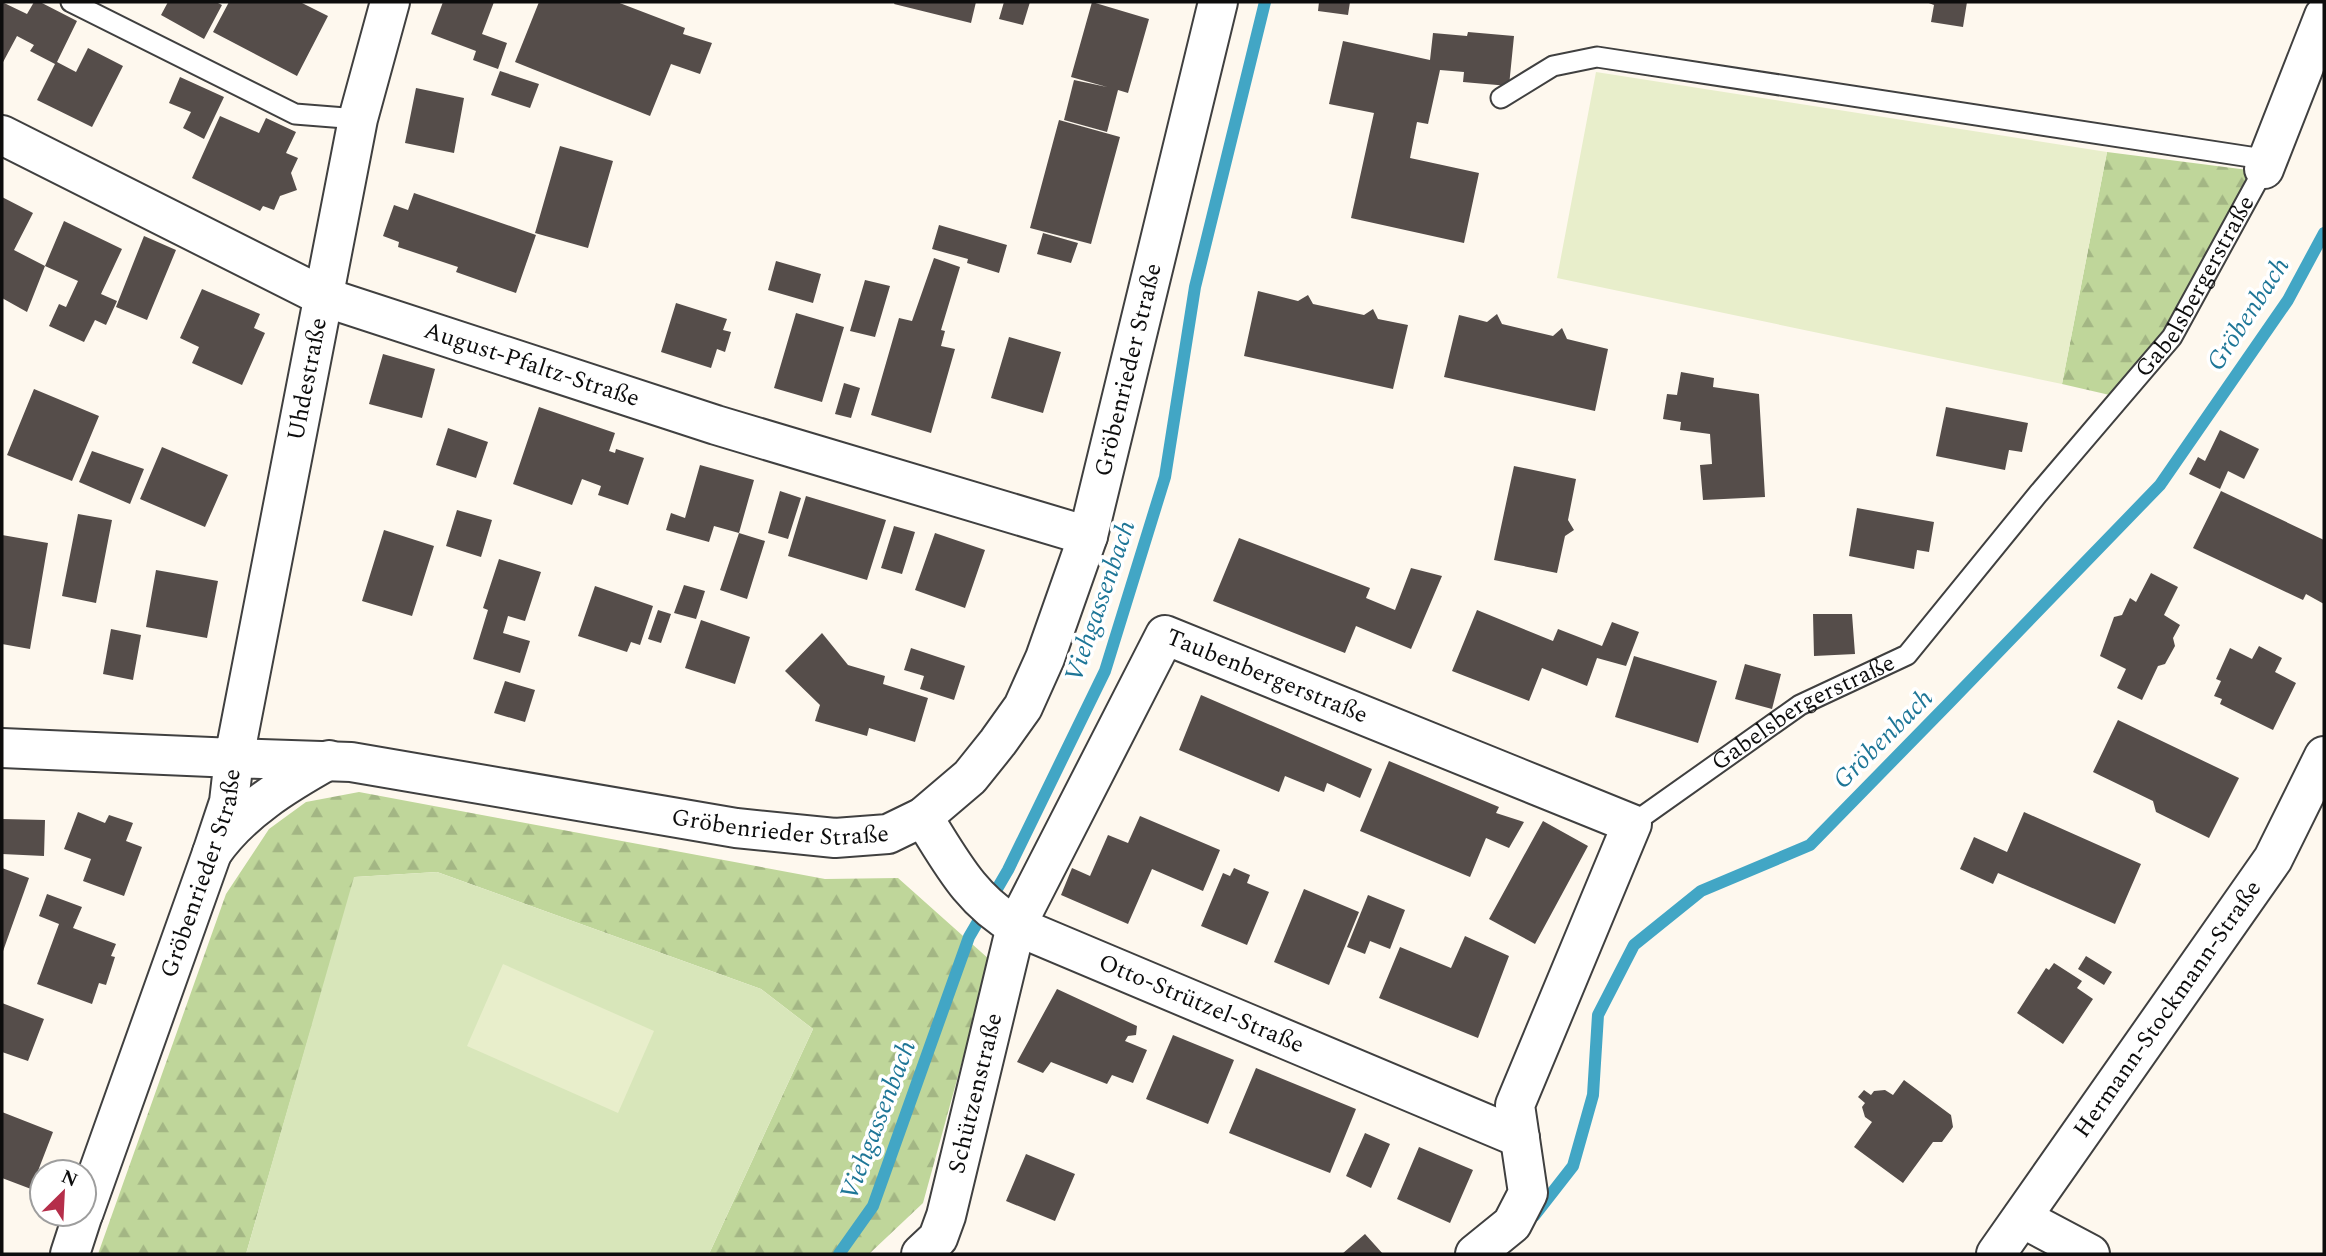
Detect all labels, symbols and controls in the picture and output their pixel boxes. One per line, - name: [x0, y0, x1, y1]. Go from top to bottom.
- street label: Gabelsbergerstraße: [2127, 189, 2264, 386]
- water label: Gröbenbach: [2196, 249, 2300, 379]
- street label: Gröbenrieder Straße: [1085, 259, 1172, 480]
- street label: August-Pfaltz-Straße: [419, 313, 644, 417]
- street label: Uhdestraße: [278, 315, 337, 444]
- water label: Viehgassenbach: [1054, 515, 1146, 687]
- street label: Taubenbergerstraße: [1161, 619, 1373, 733]
- street label: Gabelsbergerstraße: [1704, 645, 1901, 780]
- water label: Gröbenbach: [1823, 679, 1943, 799]
- street label: Gröbenrieder Straße: [151, 767, 251, 983]
- street label: Gröbenrieder Straße: [669, 799, 890, 856]
- street label: Hermann-Stockmann-Straße: [2065, 873, 2271, 1146]
- street label: Otto-Strützel-Straße: [1093, 945, 1310, 1063]
- street label: Schützenstraße: [939, 1009, 1012, 1177]
- water label: Viehgassenbach: [829, 1034, 927, 1206]
- north arrow: [28, 1158, 98, 1228]
- text: N: [56, 1162, 82, 1195]

